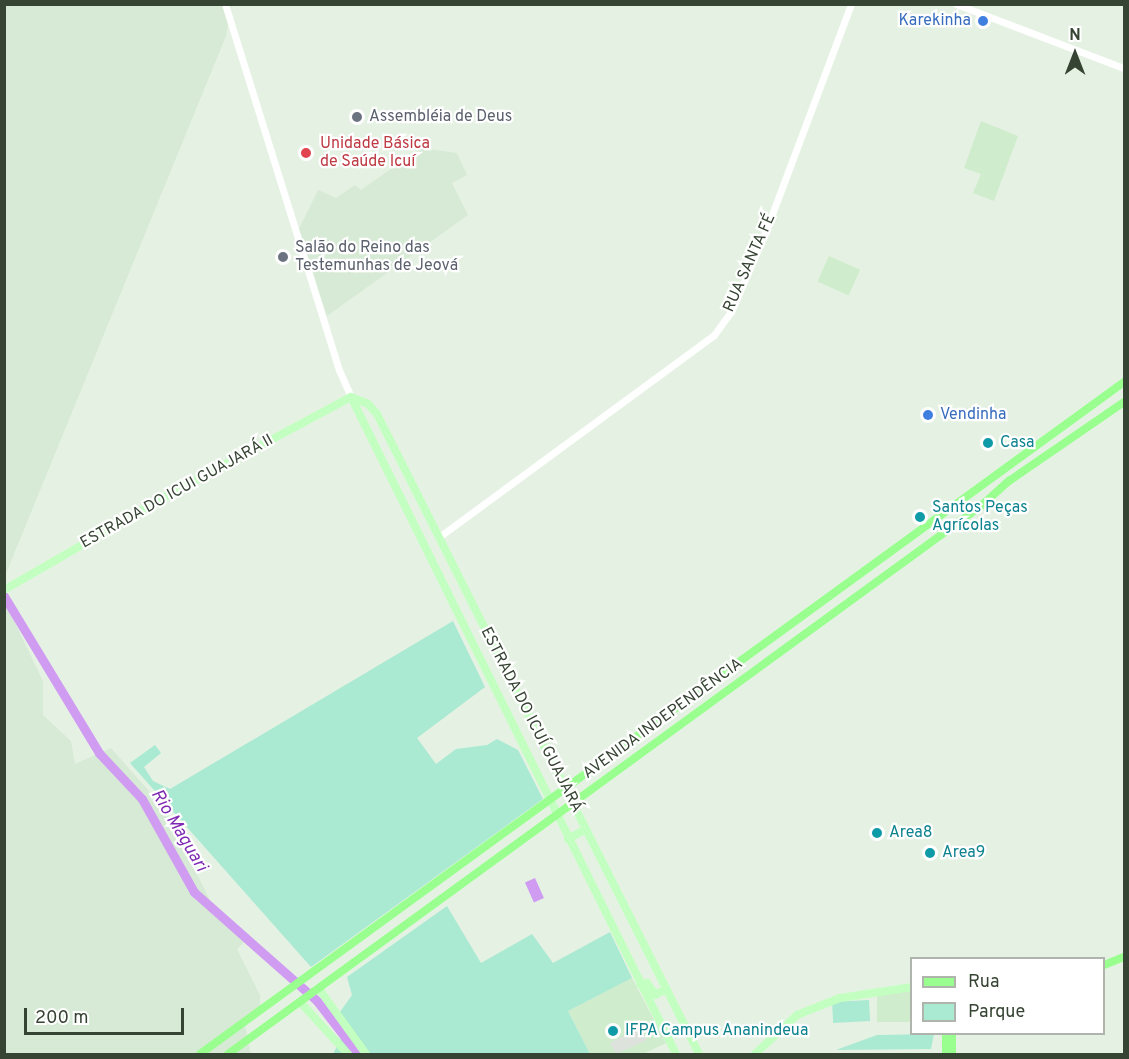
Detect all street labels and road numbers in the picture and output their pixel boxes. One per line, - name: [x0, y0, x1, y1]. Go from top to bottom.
- street label: RUA SANTA FÉ: [719, 210, 781, 316]
- street label: ESTRADA DO ICUI GUAJARÁ II: [77, 431, 277, 553]
- street label: ESTRADA DO ICUÍ GUAJARÁ: [476, 624, 586, 816]
- street label: AVENIDA INDEPENDÊNCIA: [579, 654, 747, 784]

